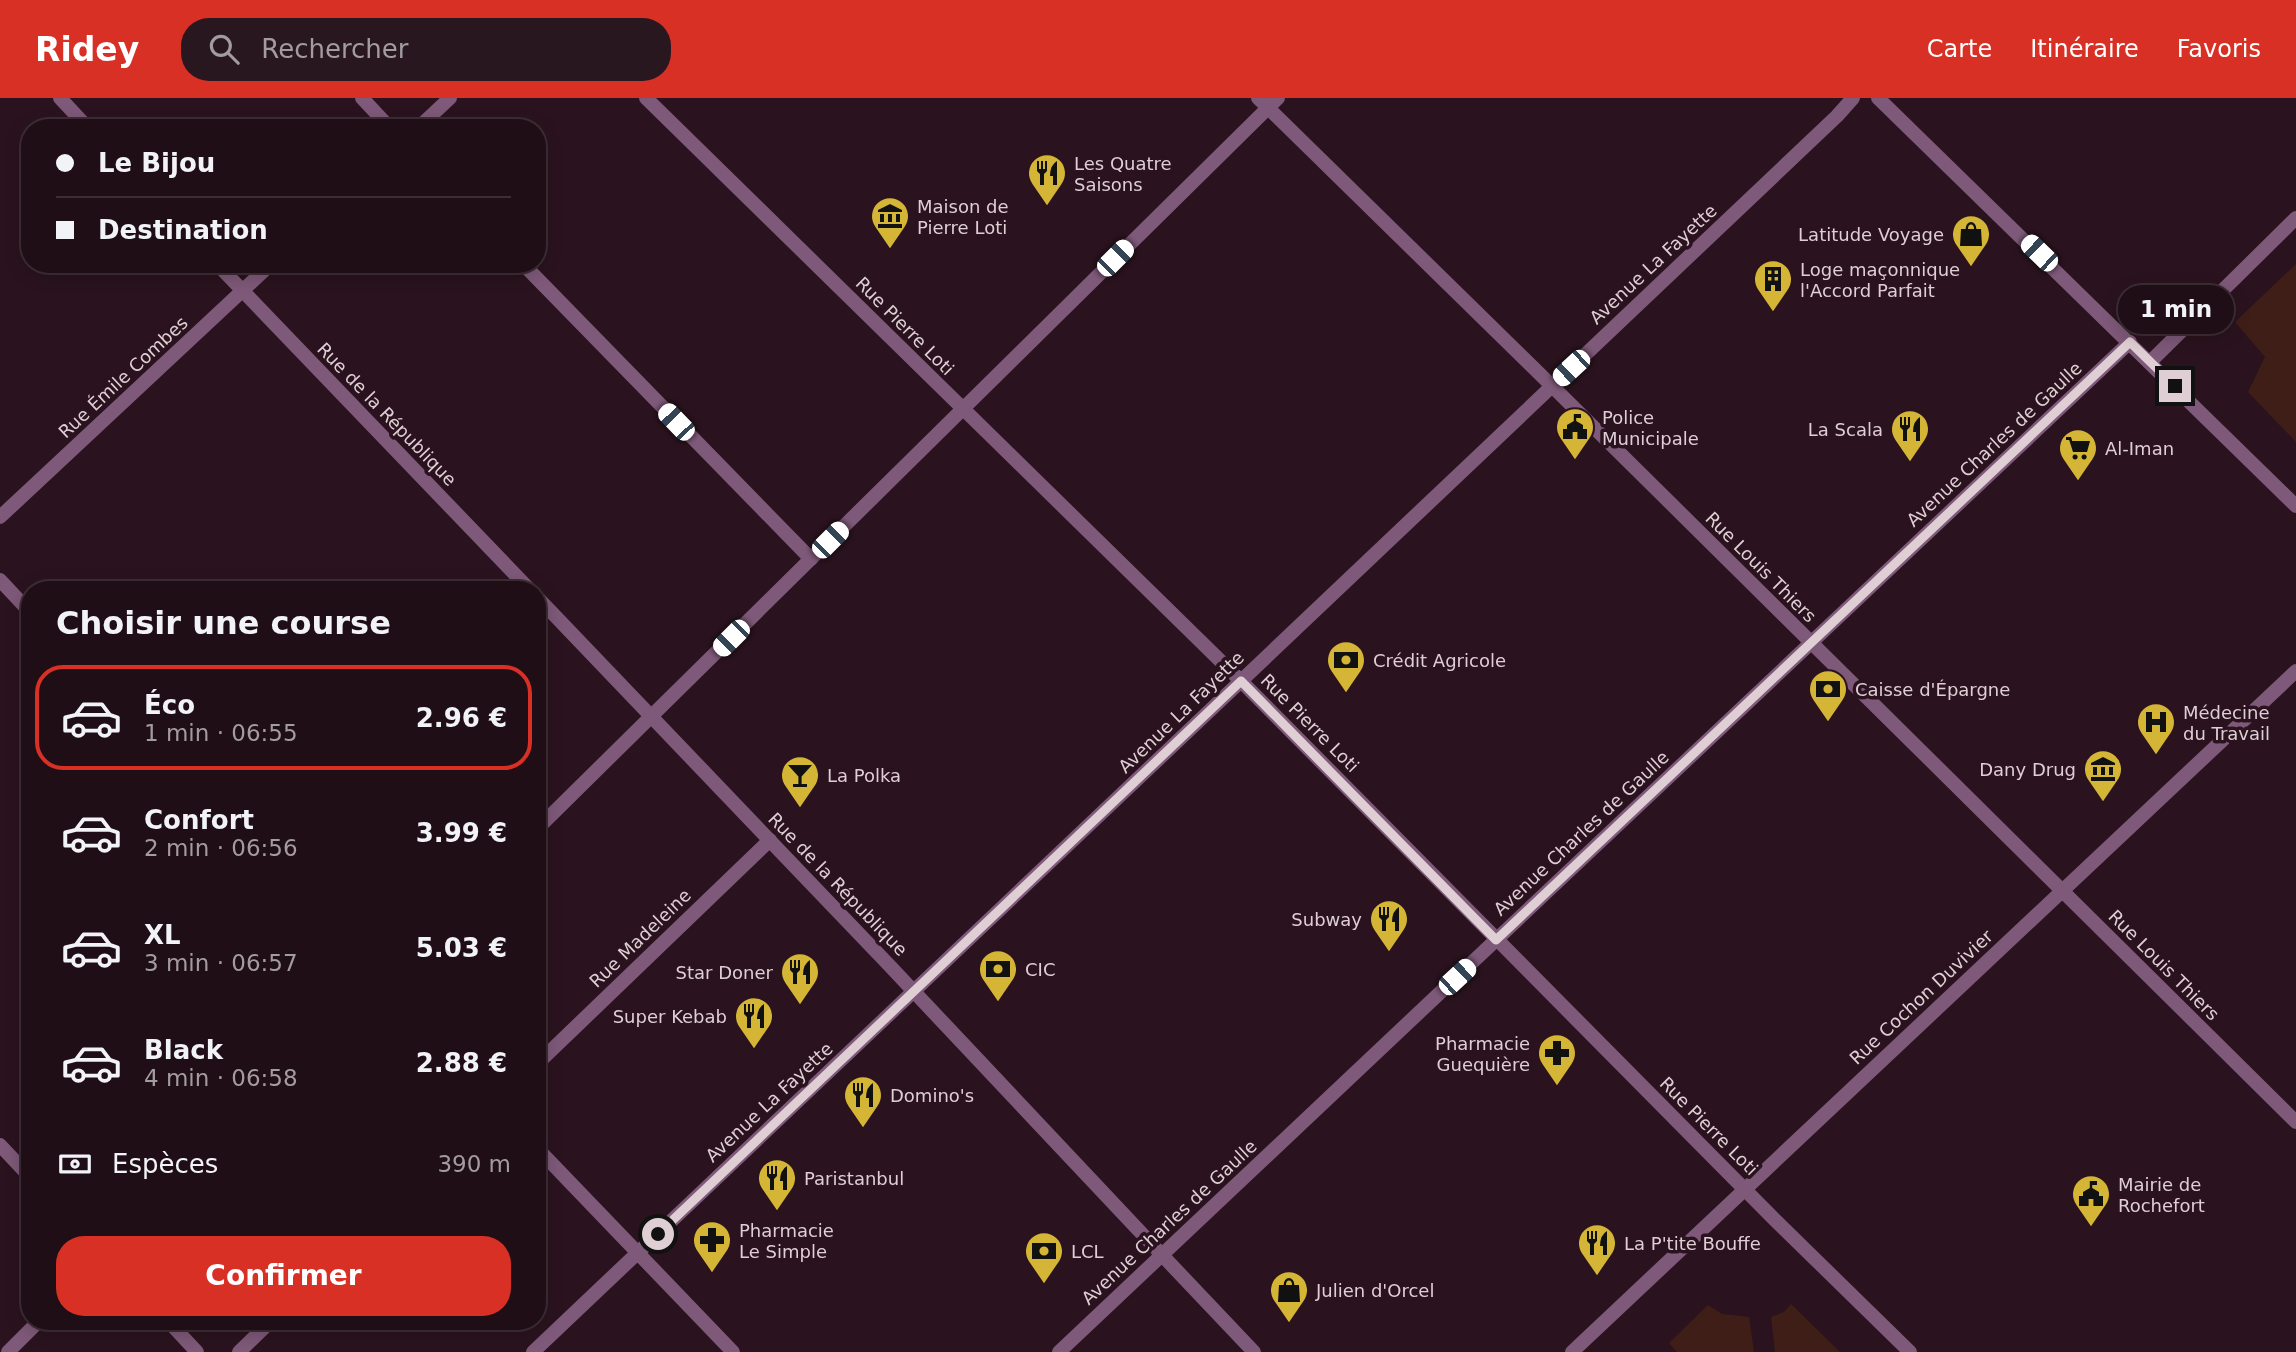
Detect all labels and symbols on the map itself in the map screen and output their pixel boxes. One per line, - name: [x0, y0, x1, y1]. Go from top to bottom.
- restaurant icon: Les Quatre Saisons: [1026, 152, 1068, 207]
- place label: Les Quatre Saisons: [1074, 153, 1172, 195]
- museum icon: Maison de Pierre Loti: [869, 195, 911, 250]
- place label: Maison de Pierre Loti: [917, 196, 1009, 238]
- street label: Avenue La Fayette: [1585, 200, 1721, 328]
- shop icon: Latitude Voyage: [1950, 213, 1992, 268]
- place label: Latitude Voyage: [1798, 224, 1944, 245]
- car: [2017, 231, 2062, 275]
- car: [1093, 236, 1138, 280]
- building icon: Loge maçonnique l'Accord Parfait: [1752, 258, 1794, 313]
- place label: Loge maçonnique l'Accord Parfait: [1800, 259, 1960, 301]
- street label: Rue Pierre Loti: [852, 273, 958, 379]
- callout: 1 min: [2117, 285, 2233, 334]
- street label: Rue Émile Combes: [54, 312, 192, 442]
- street label: Rue de la République: [313, 338, 461, 490]
- car: [1549, 346, 1594, 390]
- street label: Avenue Charles de Gaulle: [1902, 357, 2086, 531]
- route end: [2159, 370, 2191, 402]
- car: [654, 400, 699, 444]
- public building icon: Police Municipale: [1554, 406, 1596, 461]
- place label: Police Municipale: [1602, 407, 1699, 449]
- restaurant icon: La Scala: [1889, 408, 1931, 463]
- place label: La Scala: [1808, 419, 1883, 440]
- supermarket icon: Al-Iman: [2057, 427, 2099, 482]
- place label: Al-Iman: [2105, 438, 2174, 459]
- street label: Rue Louis Thiers: [1701, 507, 1821, 627]
- car: [808, 518, 853, 562]
- car: [709, 616, 754, 660]
- bank icon: Crédit Agricole: [1325, 639, 1367, 694]
- street label: Avenue La Fayette: [1114, 647, 1248, 777]
- place label: Crédit Agricole: [1373, 650, 1506, 671]
- bank icon: Caisse d'Épargne: [1807, 668, 1849, 723]
- street label: Rue Pierre Loti: [1257, 670, 1363, 776]
- place label: Caisse d'Épargne: [1855, 679, 2010, 700]
- hospital icon: Médecine du Travail: [2135, 701, 2177, 756]
- place label: Médecine du Travail: [2183, 702, 2270, 744]
- street label: Avenue Charles de Gaulle: [1489, 746, 1673, 920]
- museum icon: Dany Drug: [2082, 748, 2124, 803]
- bar icon: La Polka: [779, 754, 821, 809]
- place label: Dany Drug: [1979, 759, 2076, 780]
- place label: La Polka: [827, 765, 901, 786]
- street label: Rue de la République: [764, 808, 912, 960]
- street label: Rue Madeleine: [585, 884, 695, 992]
- restaurant icon: Subway: [1368, 898, 1410, 953]
- street label: Rue Louis Thiers: [2104, 905, 2224, 1025]
- place label: Subway: [1291, 909, 1362, 930]
- street label: Rue Cochon Duvivier: [1845, 925, 1997, 1069]
- bank icon: CIC: [977, 948, 1019, 1003]
- restaurant icon: Star Doner: [779, 951, 821, 1006]
- car: [1435, 955, 1480, 999]
- place label: CIC: [1025, 959, 1055, 980]
- place label: Star Doner: [676, 962, 774, 983]
- restaurant icon: Super Kebab: [733, 995, 775, 1050]
- place label: Super Kebab: [613, 1006, 727, 1027]
- pharmacy icon: Pharmacie Guequière: [1536, 1032, 1578, 1087]
- place label: Pharmacie Guequière: [1435, 1033, 1530, 1075]
- street label: Avenue La Fayette: [701, 1038, 837, 1166]
- street label: Rue Pierre Loti: [1656, 1073, 1762, 1179]
- restaurant icon: Domino's: [842, 1074, 884, 1129]
- place label: Domino's: [890, 1085, 974, 1106]
- street label: Avenue Charles de Gaulle: [1077, 1135, 1261, 1309]
- restaurant icon: Paristanbul: [756, 1157, 798, 1212]
- place label: Paristanbul: [804, 1168, 904, 1189]
- public building icon: Mairie de Rochefort: [2070, 1173, 2112, 1228]
- place label: Mairie de Rochefort: [2118, 1174, 2205, 1216]
- route start: [642, 1218, 674, 1250]
- pharmacy icon: Pharmacie Le Simple: [691, 1219, 733, 1274]
- place label: Pharmacie Le Simple: [739, 1220, 834, 1262]
- restaurant icon: La P'tite Bouffe: [1576, 1222, 1618, 1277]
- bank icon: LCL: [1023, 1230, 1065, 1285]
- place label: La P'tite Bouffe: [1624, 1233, 1761, 1254]
- place label: LCL: [1071, 1241, 1104, 1262]
- shop icon: Julien d'Orcel: [1268, 1269, 1310, 1324]
- place label: Julien d'Orcel: [1315, 1280, 1434, 1301]

